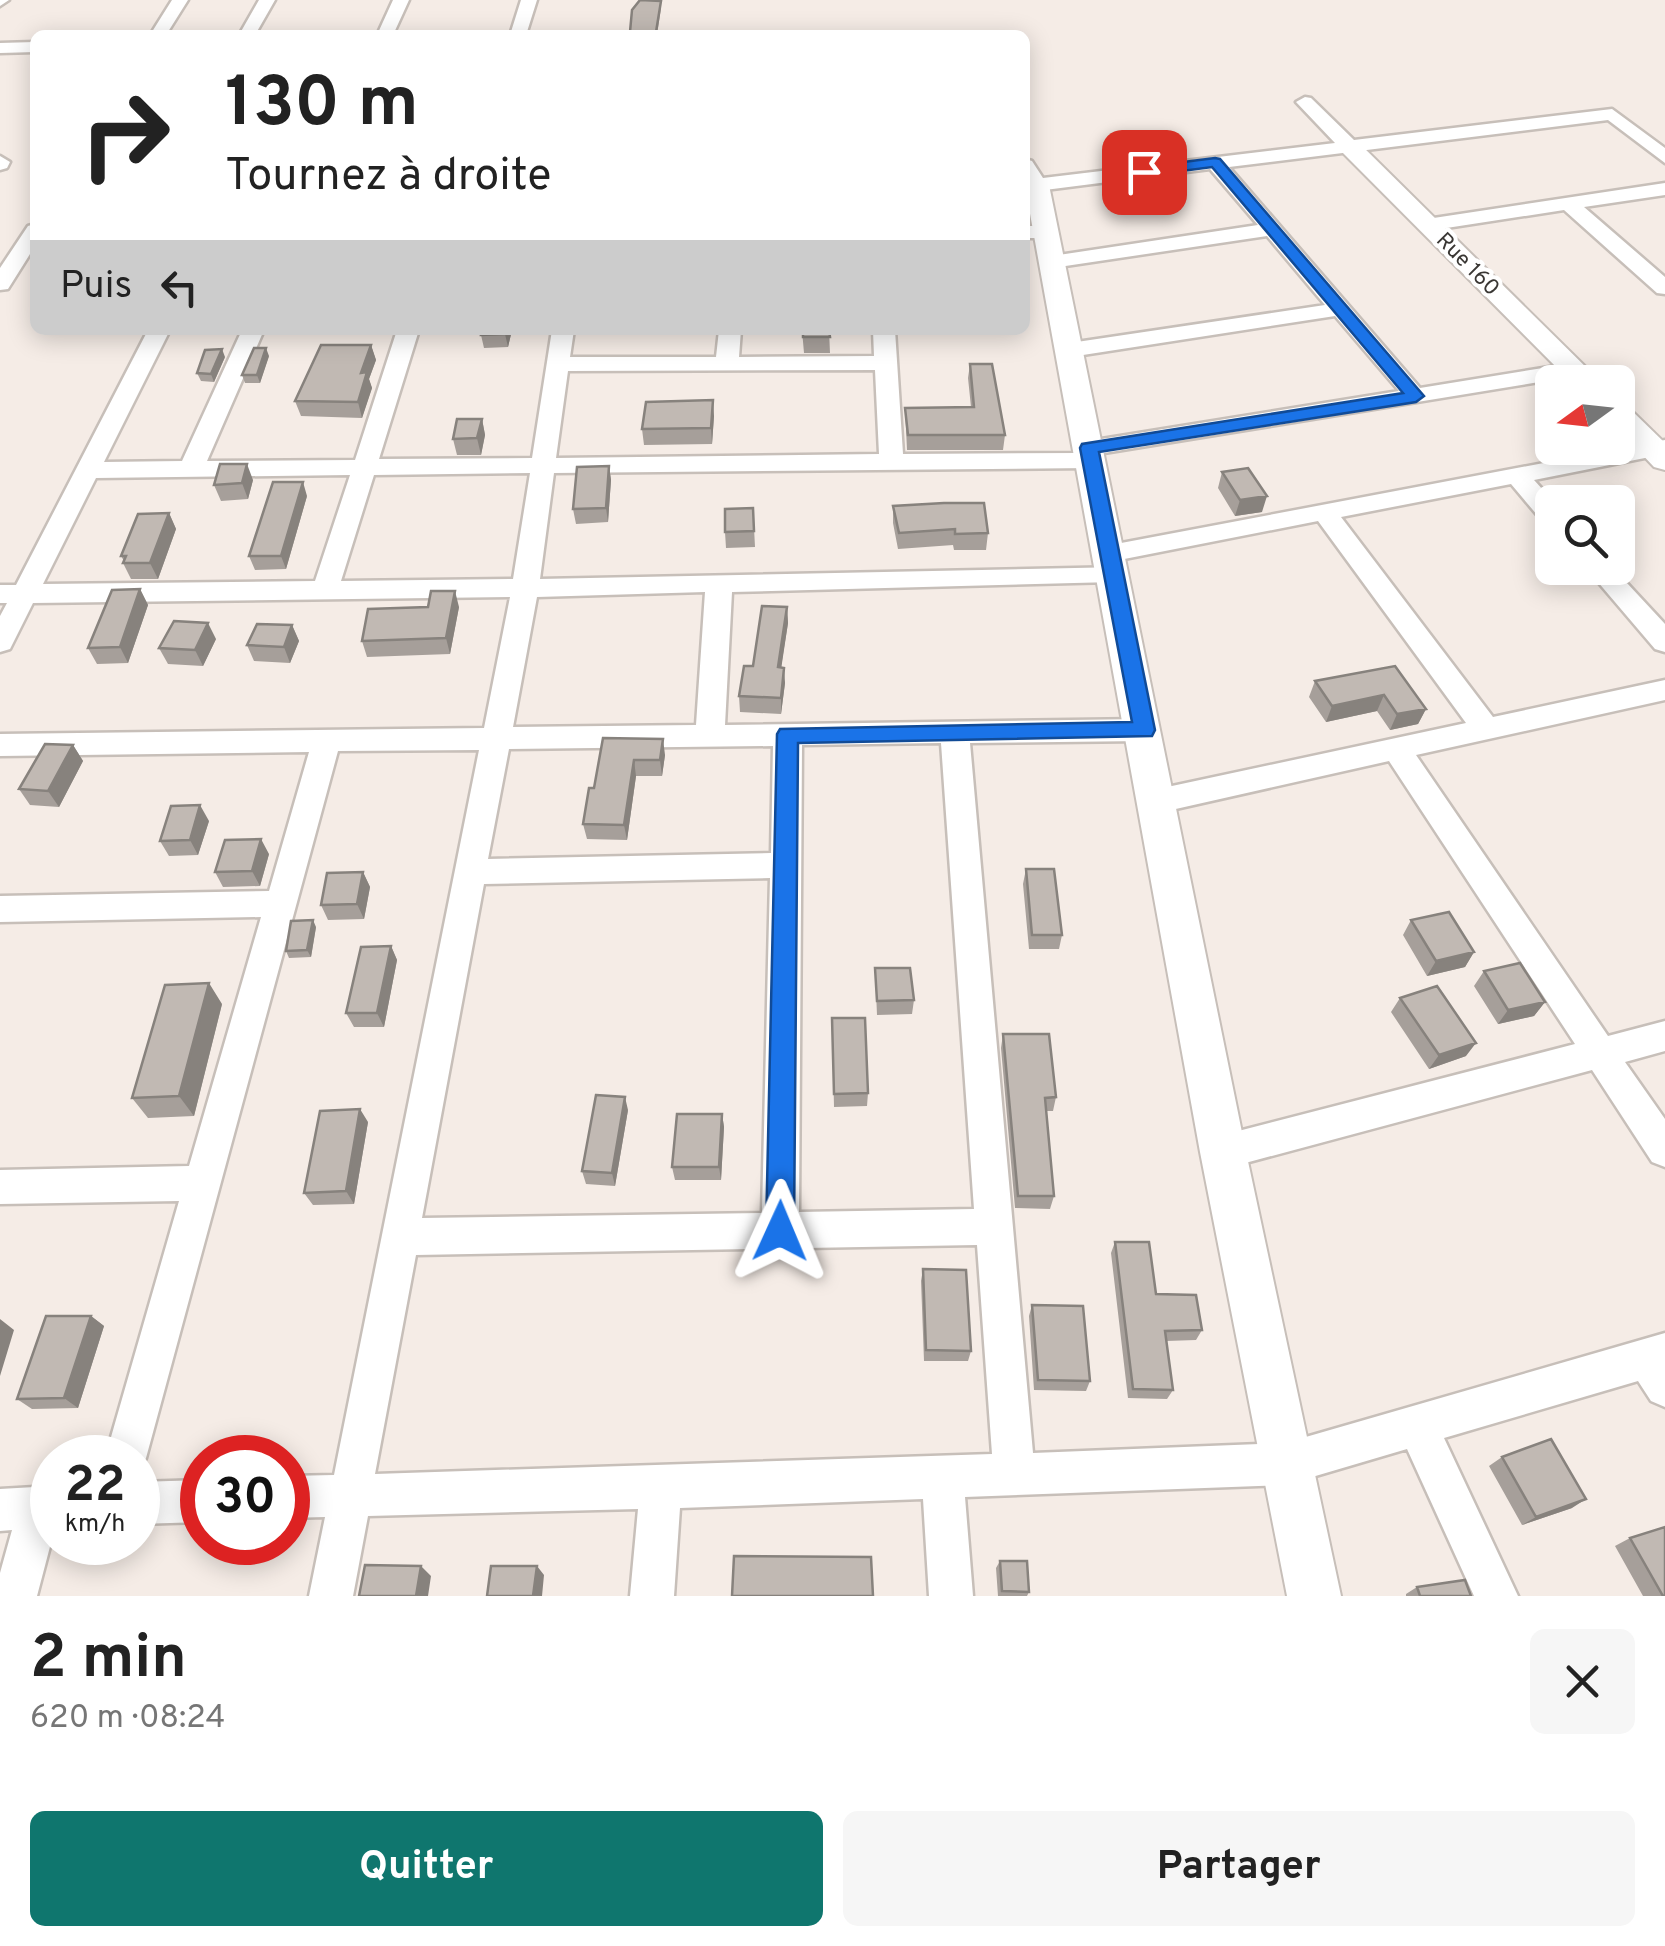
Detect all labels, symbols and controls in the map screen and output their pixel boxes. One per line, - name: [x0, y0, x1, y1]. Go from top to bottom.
- text: 130 m: [225, 62, 419, 151]
- icon: right: [60, 70, 190, 200]
- pin: [1102, 130, 1187, 215]
- icon: arrive: [1117, 145, 1172, 200]
- text: Tournez à droite: [225, 149, 552, 206]
- street label: Rue 160: [1430, 228, 1504, 302]
- icon: left: [152, 260, 207, 315]
- text: Puis: [60, 263, 132, 312]
- north arrow: [1535, 365, 1635, 465]
- map controls: [1535, 365, 1635, 585]
- button: search: [1535, 485, 1635, 585]
- position arrow: [728, 1179, 832, 1283]
- speed limit sign: 30: [180, 1435, 310, 1565]
- text: 22: [64, 1456, 126, 1519]
- text: km/h: [65, 1509, 125, 1541]
- text: 2 min: [30, 1623, 187, 1699]
- button: close: [1530, 1629, 1635, 1734]
- text: 620 m · 08:24: [30, 1699, 225, 1739]
- button: Quitter: [30, 1811, 823, 1926]
- button: Partager: [843, 1811, 1635, 1926]

